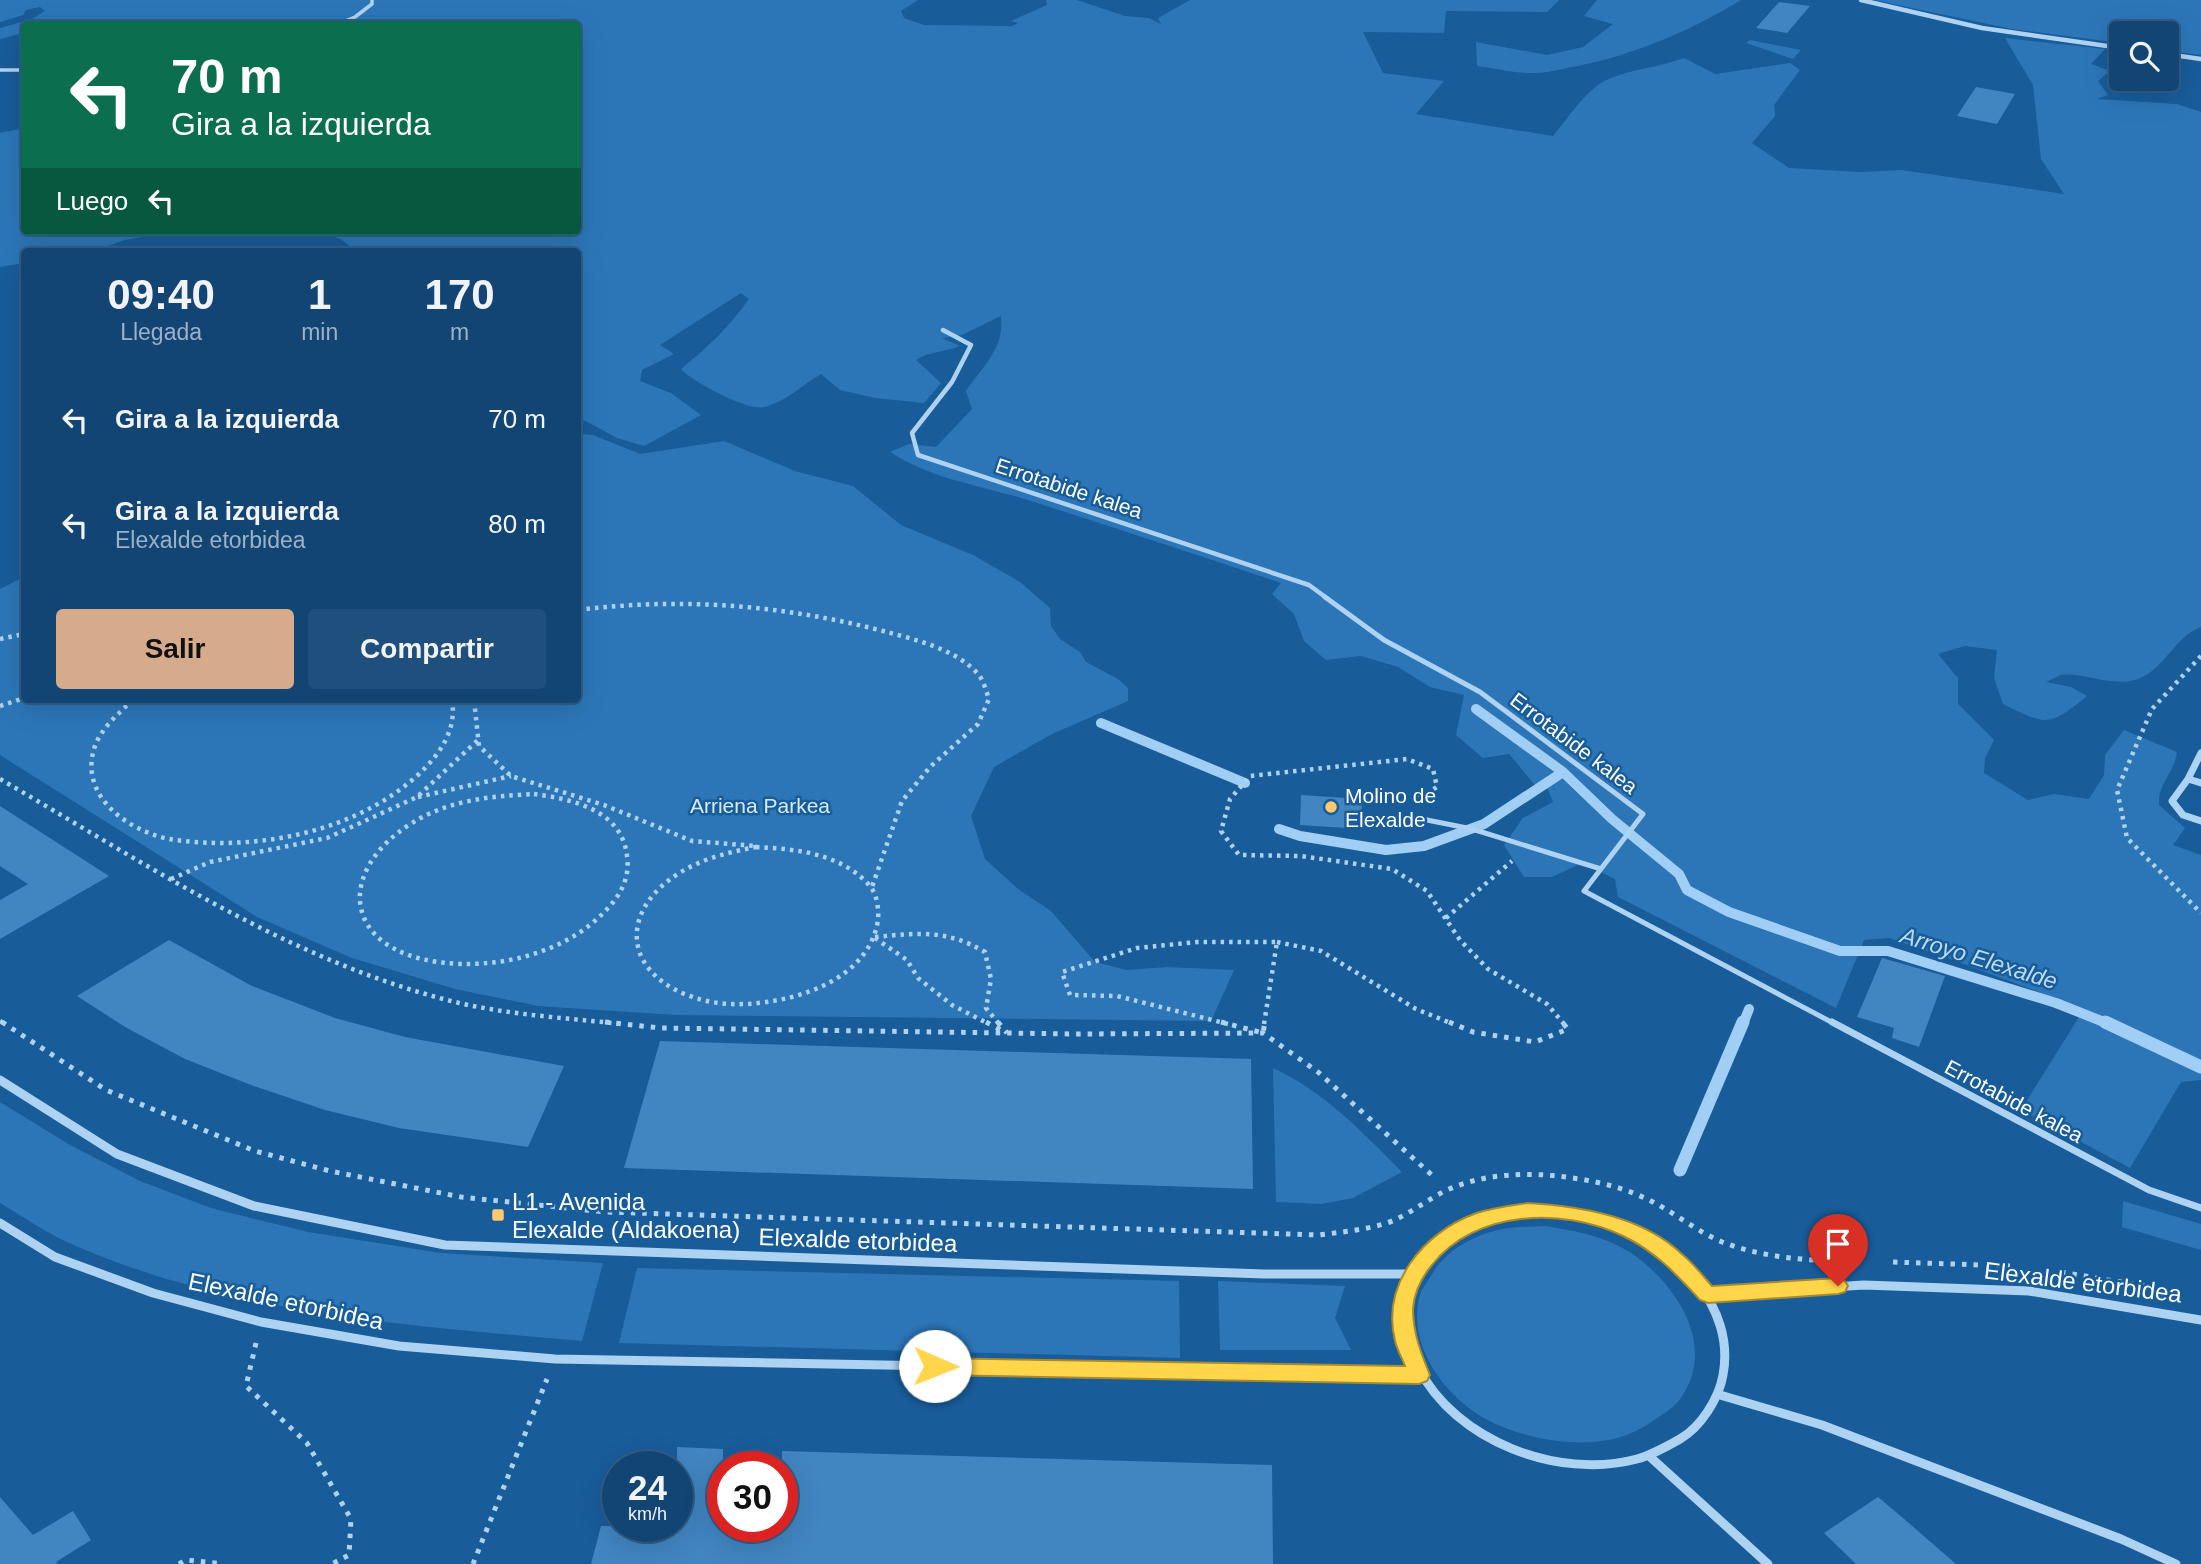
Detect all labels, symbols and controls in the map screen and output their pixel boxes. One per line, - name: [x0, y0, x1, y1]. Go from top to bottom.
- map controls: [2109, 21, 2179, 91]
- button: search: [2109, 21, 2179, 91]
- icon: left: [56, 49, 147, 140]
- text: 70 m: [171, 49, 283, 103]
- text: Gira a la izquierda: [171, 106, 431, 142]
- icon: left: [142, 182, 180, 220]
- text: Luego: [56, 186, 128, 216]
- text: 09:40: [107, 271, 215, 318]
- text: 1: [308, 271, 331, 318]
- text: 170: [425, 271, 495, 318]
- text: Llegada: [120, 319, 202, 345]
- text: min: [301, 319, 338, 345]
- text: m: [450, 319, 469, 345]
- icon: left: [56, 401, 94, 439]
- text: Gira a la izquierda: [115, 404, 339, 434]
- text: 70 m: [488, 404, 546, 434]
- street label: Errotabide kalea: [993, 453, 1146, 523]
- text: Gira a la izquierda: [115, 496, 339, 526]
- icon: left: [56, 506, 94, 544]
- text: 80 m: [488, 509, 546, 539]
- text: Elexalde etorbidea: [115, 527, 306, 553]
- button: Salir: [56, 609, 294, 689]
- button: Compartir: [308, 609, 546, 689]
- street label: Errotabide kalea: [1506, 688, 1642, 798]
- place label: Molino de Elexalde: [1345, 784, 1436, 831]
- park label: Arriena Parkea: [690, 794, 830, 817]
- marker: Molino de Elexalde: [1323, 799, 1339, 815]
- water label: Arroyo Elexalde: [1896, 921, 2060, 994]
- street label: Errotabide kalea: [1941, 1055, 2087, 1147]
- place label: L1 - Avenida Elexalde (Aldakoena): [512, 1188, 740, 1243]
- marker: L1 - Avenida Elexalde (Aldakoena): [490, 1207, 506, 1223]
- pin: [1808, 1214, 1868, 1286]
- street label: Elexalde etorbidea: [758, 1223, 958, 1257]
- icon: arrive: [1819, 1225, 1857, 1263]
- street label: Elexalde etorbidea: [1983, 1256, 2184, 1308]
- street label: Elexalde etorbidea: [186, 1267, 387, 1335]
- position arrow: [898, 1329, 972, 1403]
- speed limit sign: 30: [707, 1451, 798, 1542]
- text: 24: [628, 1468, 667, 1507]
- text: km/h: [628, 1504, 667, 1524]

